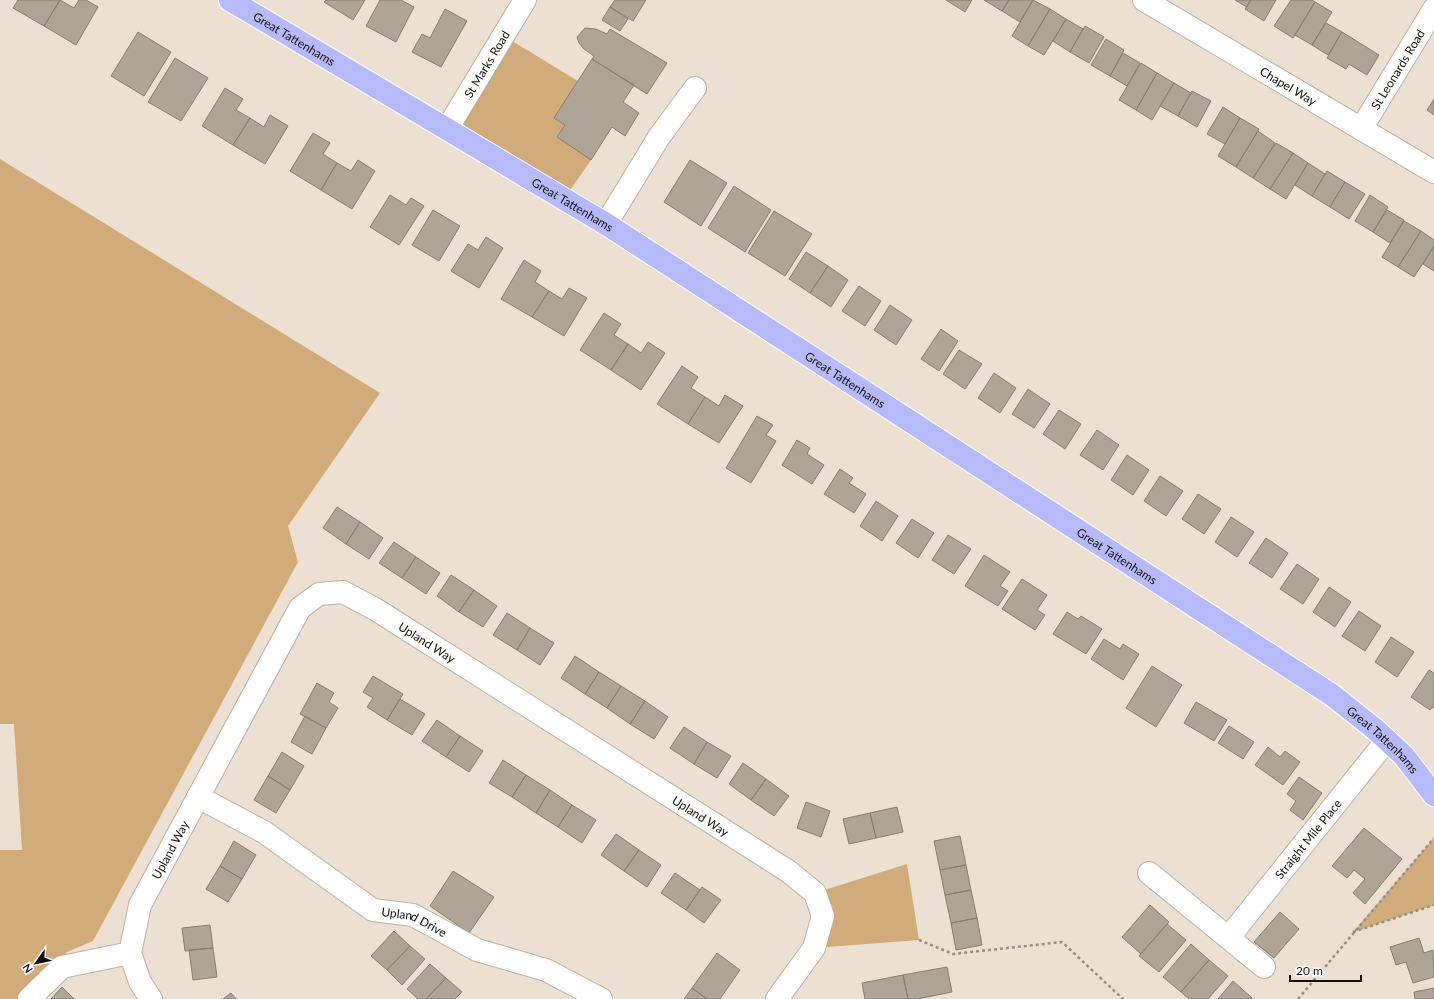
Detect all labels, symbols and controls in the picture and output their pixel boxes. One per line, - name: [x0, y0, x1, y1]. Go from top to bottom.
- street label: Great Tattenhams: [251, 8, 338, 69]
- street label: St Leonards Road: [1367, 26, 1427, 112]
- street label: St Marks Road: [460, 28, 512, 100]
- street label: Chapel Way: [1257, 63, 1320, 109]
- street label: Great Tattenhams: [529, 174, 617, 234]
- street label: Great Tattenhams: [802, 348, 888, 411]
- street label: Great Tattenhams: [1074, 524, 1160, 587]
- street label: Upland Way: [396, 619, 459, 666]
- street label: Great Tattenhams: [1344, 703, 1422, 776]
- street label: Upland Way: [670, 792, 733, 840]
- street label: Straight Mile Place: [1271, 796, 1344, 882]
- street label: Upland Way: [148, 817, 192, 881]
- street label: Upland Drive: [381, 904, 450, 940]
- north arrow: [16, 943, 56, 983]
- scale bar: [1290, 957, 1361, 983]
- text: N: [19, 962, 35, 976]
- text: 20 m: [1296, 963, 1323, 978]

